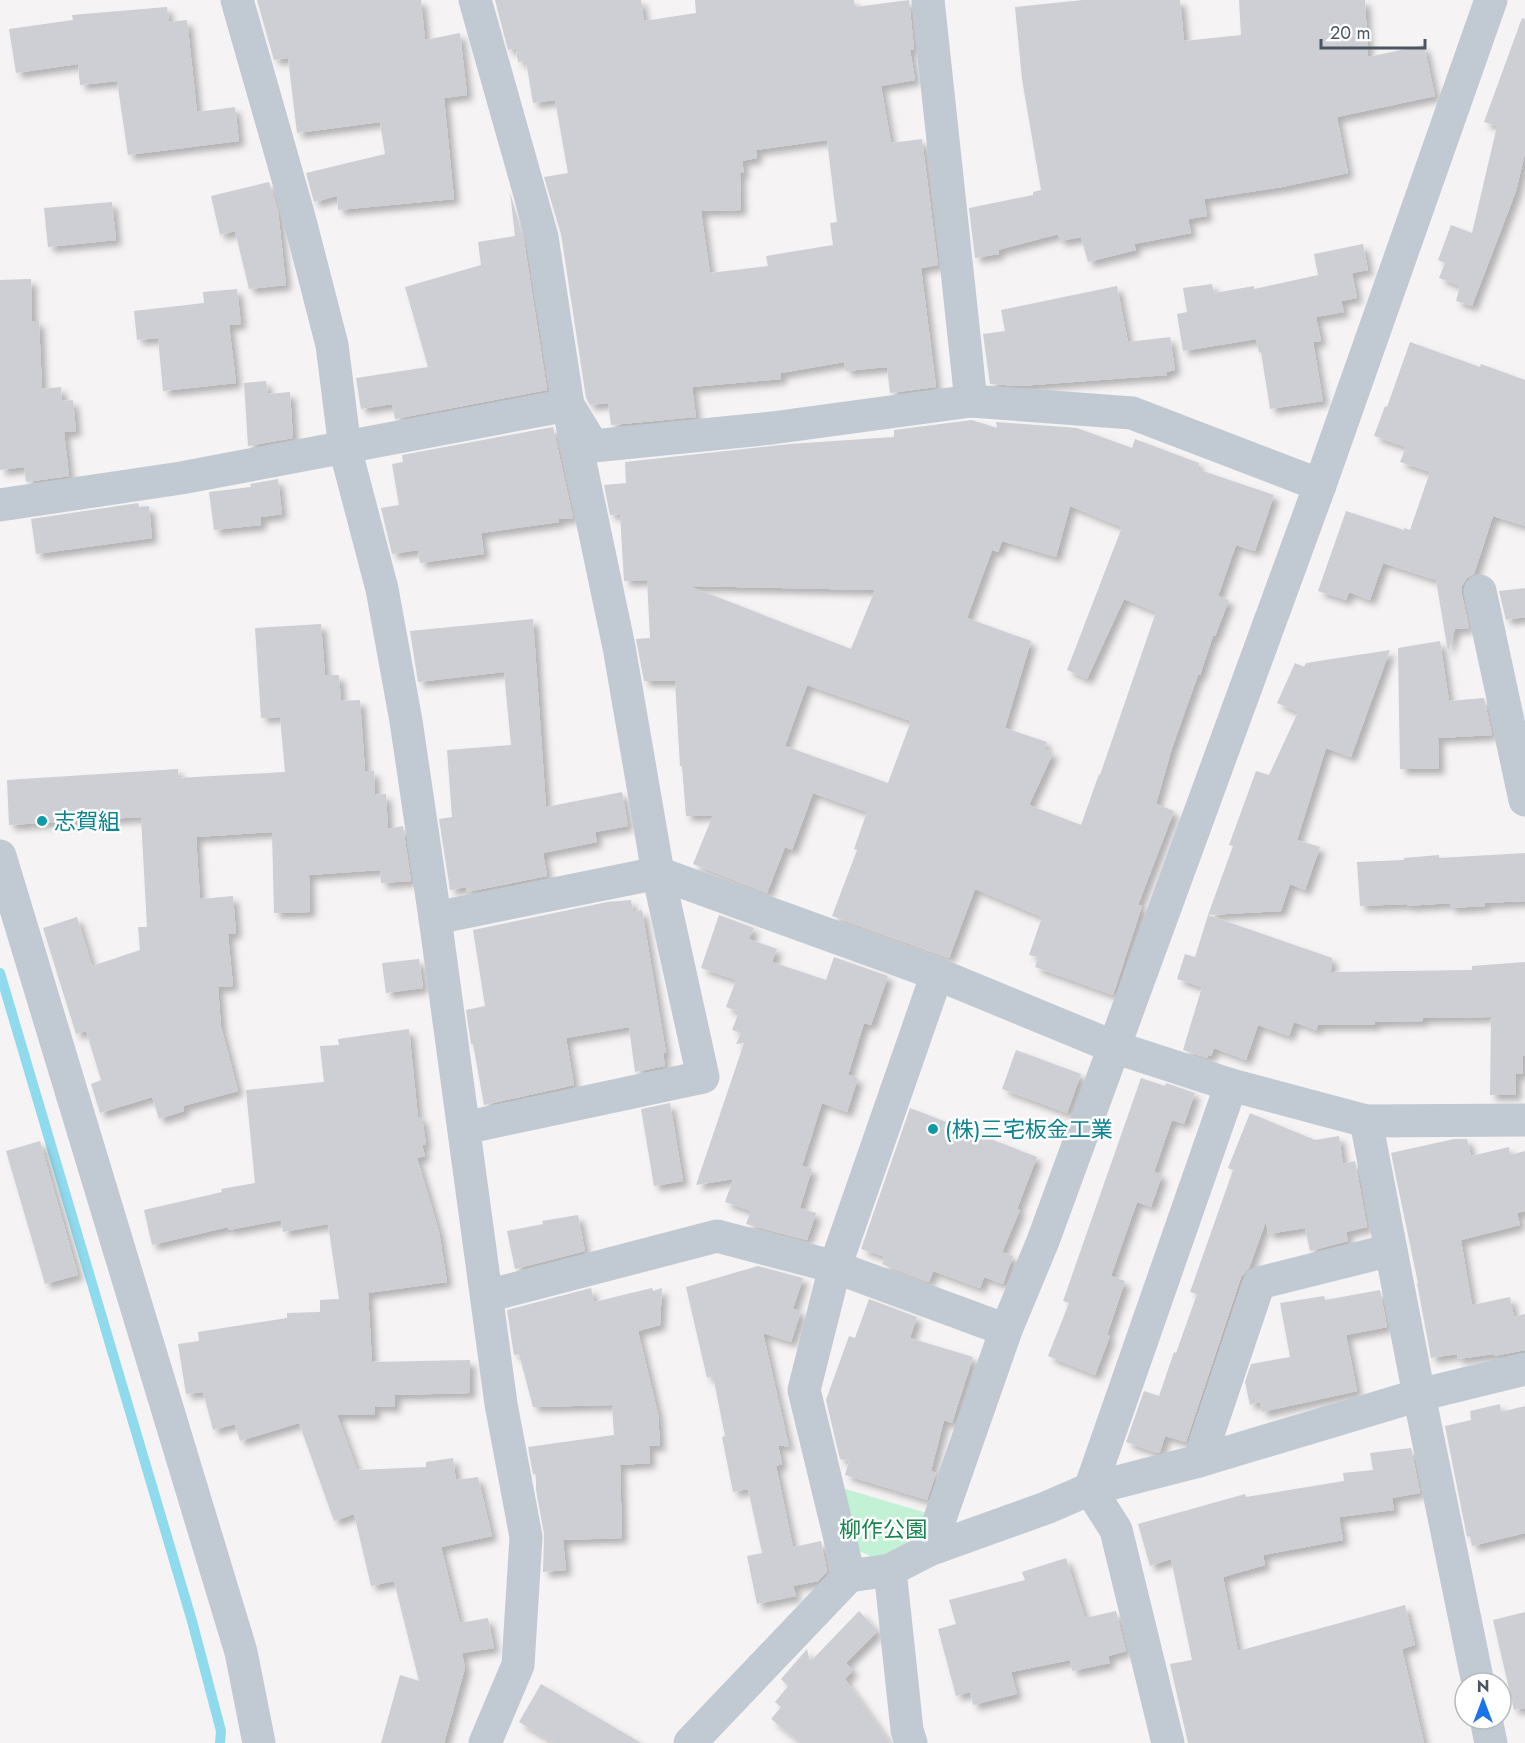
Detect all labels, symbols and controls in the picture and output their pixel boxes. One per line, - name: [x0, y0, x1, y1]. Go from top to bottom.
- scale bar: [1321, 12, 1424, 50]
- text: 20 m: [1330, 20, 1370, 46]
- place label: 志賀組: [54, 805, 120, 837]
- marker: 志賀組: [35, 814, 49, 828]
- place label: (株)三宅板金工業: [945, 1113, 1113, 1145]
- marker: (株)三宅板金工業: [926, 1122, 940, 1136]
- park label: 柳作公園: [839, 1513, 927, 1545]
- north arrow: [1453, 1671, 1513, 1731]
- text: N: [1477, 1675, 1489, 1698]

